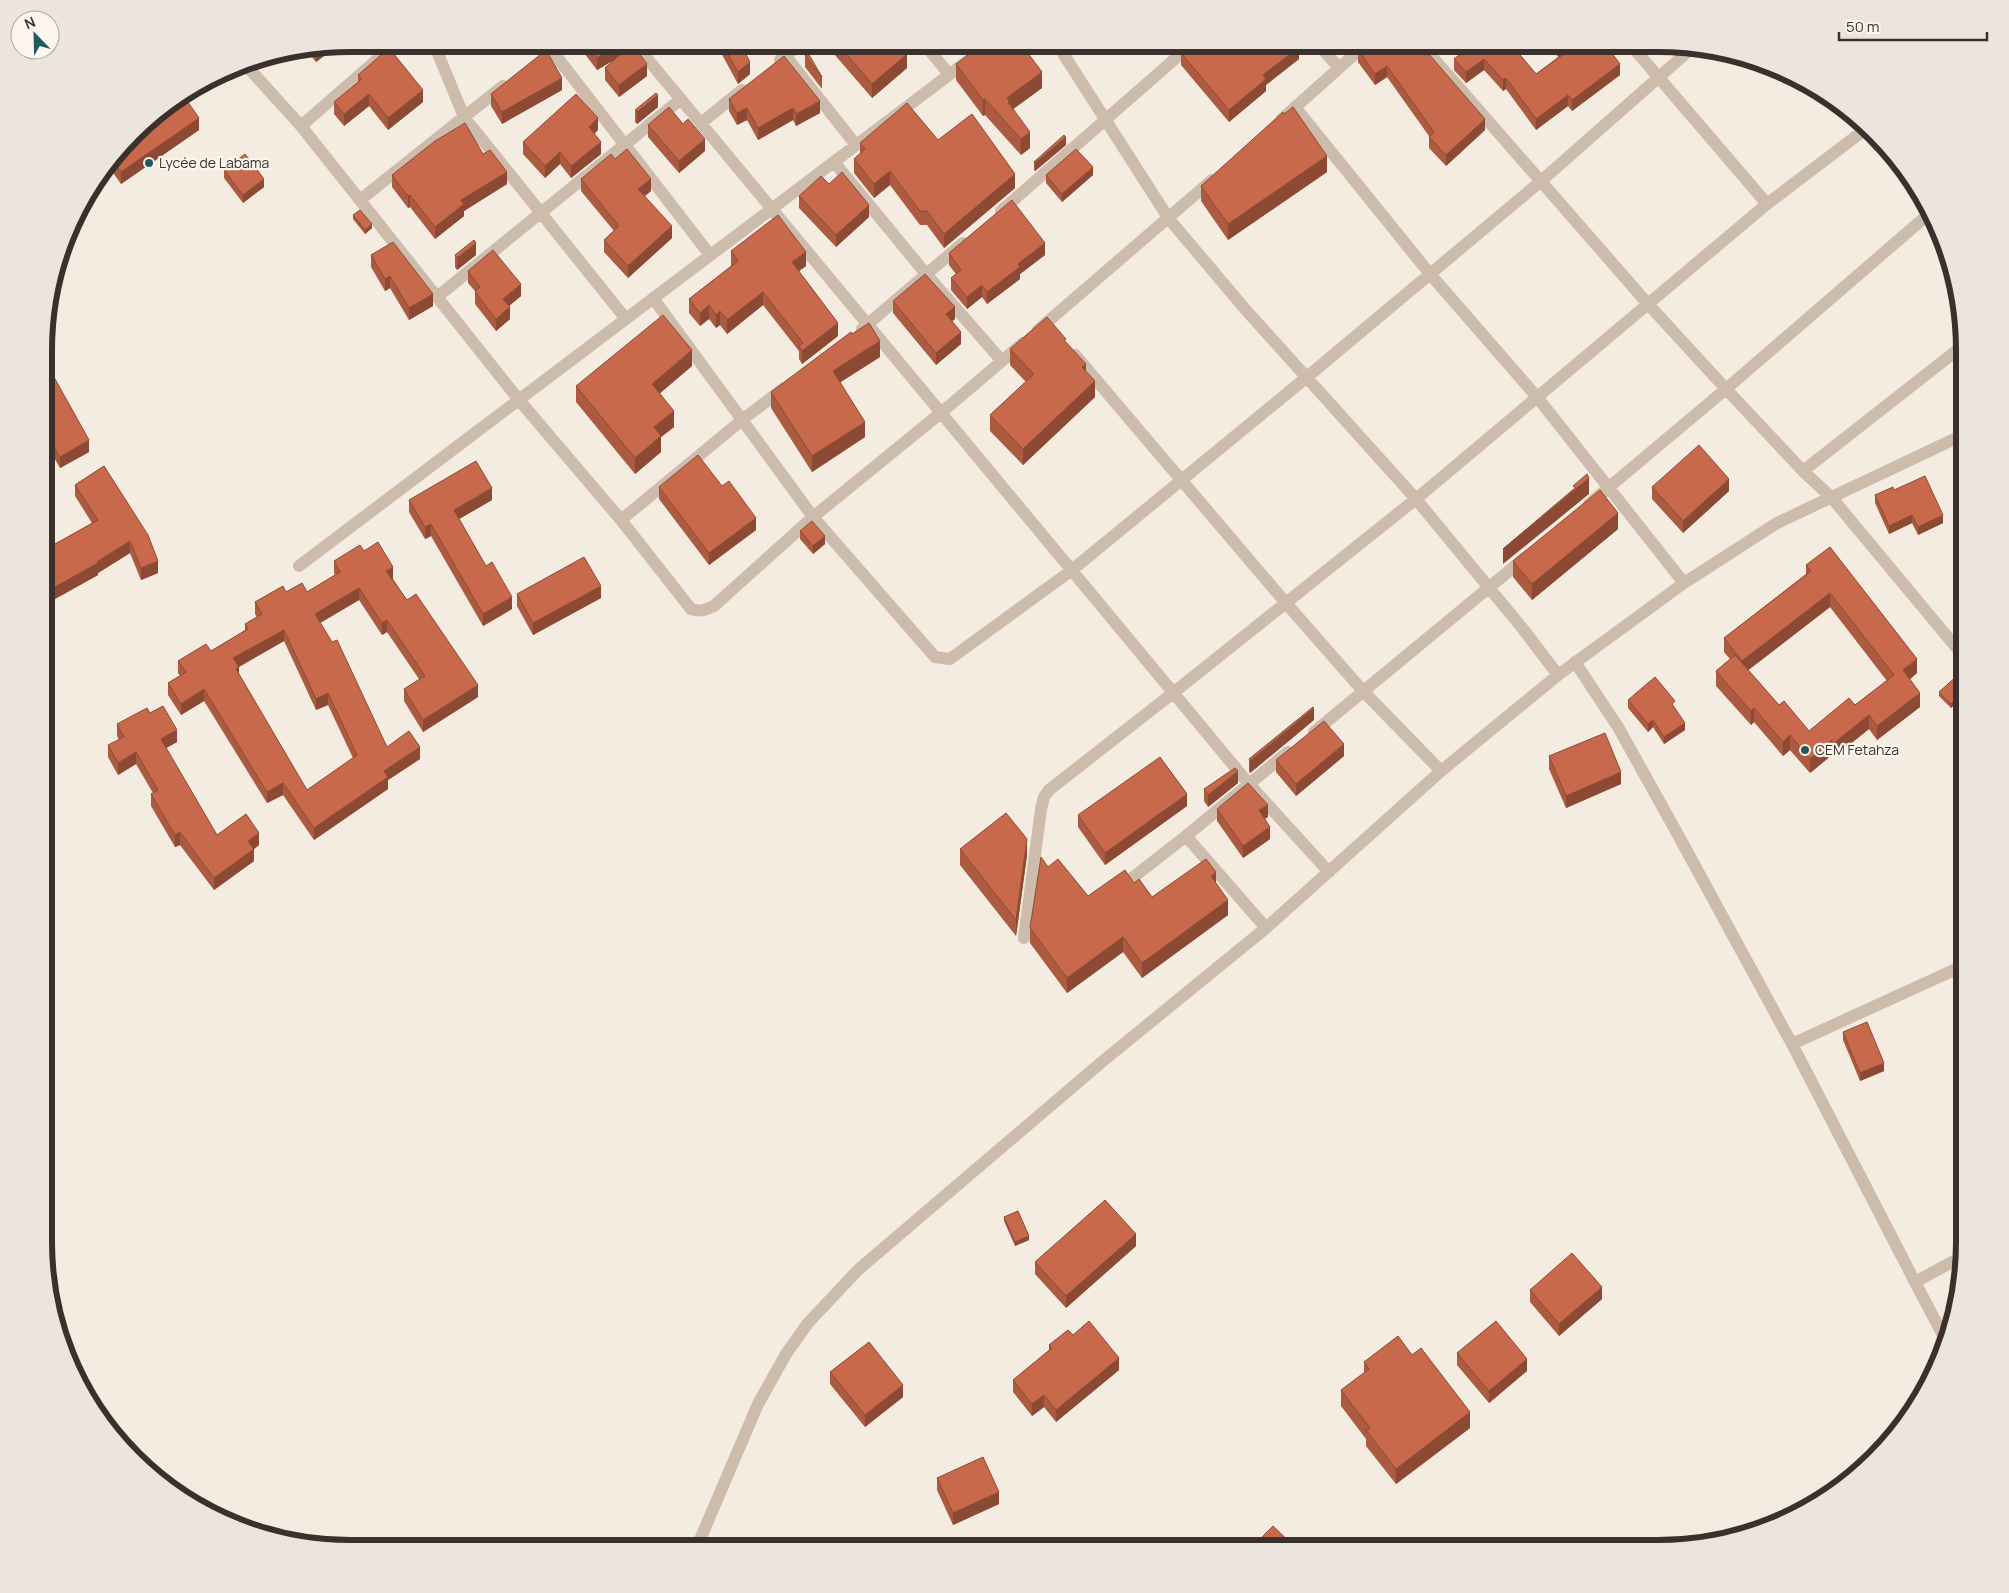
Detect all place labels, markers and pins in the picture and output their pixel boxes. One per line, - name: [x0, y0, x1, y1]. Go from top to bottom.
- place label: Lycée de Labama: [159, 153, 269, 172]
- marker: Lycée de Labama: [143, 157, 155, 169]
- place label: CEM Fetahza: [1815, 740, 1899, 759]
- marker: CEM Fetahza: [1799, 744, 1811, 756]

